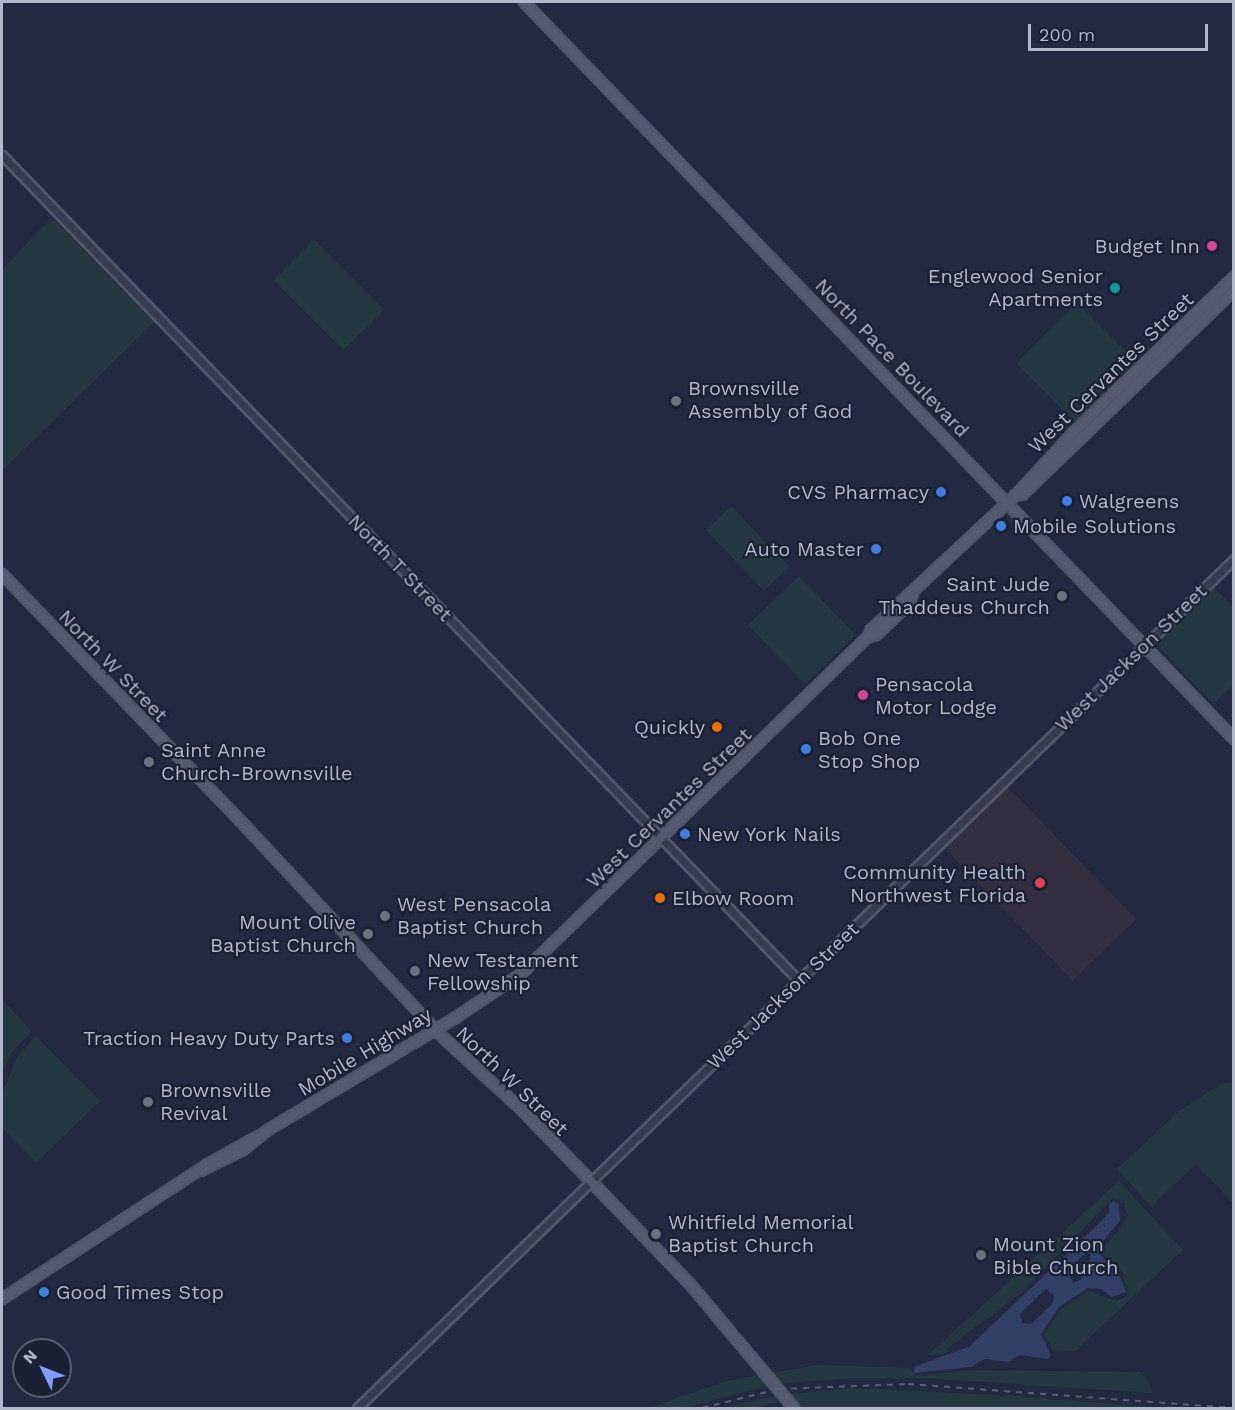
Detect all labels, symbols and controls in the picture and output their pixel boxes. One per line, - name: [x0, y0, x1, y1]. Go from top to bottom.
- scale bar: [1031, 12, 1211, 50]
- text: 200 m: [1039, 24, 1095, 45]
- place label: Budget Inn: [1094, 234, 1200, 258]
- marker: Budget Inn: [1205, 239, 1219, 253]
- place label: Englewood Senior Apartments: [928, 264, 1103, 311]
- street label: North Pace Boulevard: [810, 274, 974, 442]
- marker: Englewood Senior Apartments: [1108, 281, 1122, 295]
- street label: West Cervantes Street: [1023, 288, 1199, 458]
- place label: Brownsville Assembly of God: [688, 377, 854, 424]
- marker: Brownsville Assembly of God: [669, 394, 683, 408]
- place label: CVS Pharmacy: [787, 480, 929, 504]
- marker: CVS Pharmacy: [934, 485, 948, 499]
- place label: Walgreens: [1079, 489, 1179, 513]
- marker: Walgreens: [1060, 494, 1074, 508]
- street label: North T Street: [342, 509, 458, 627]
- place label: Mobile Solutions: [1013, 514, 1176, 538]
- marker: Mobile Solutions: [994, 519, 1008, 533]
- place label: Auto Master: [745, 537, 864, 561]
- marker: Auto Master: [869, 542, 883, 556]
- place label: Saint Jude Thaddeus Church: [878, 572, 1050, 619]
- street label: West Jackson Street: [1050, 579, 1212, 737]
- marker: Saint Jude Thaddeus Church: [1055, 589, 1069, 603]
- street label: North W Street: [53, 604, 173, 728]
- place label: Pensacola Motor Lodge: [875, 672, 997, 719]
- marker: Pensacola Motor Lodge: [856, 688, 870, 702]
- place label: Quickly: [634, 715, 705, 739]
- marker: Quickly: [710, 720, 724, 734]
- street label: West Cervantes Street: [581, 723, 757, 893]
- place label: Bob One Stop Shop: [818, 726, 920, 773]
- place label: Saint Anne Church-Brownsville: [161, 738, 353, 785]
- marker: Bob One Stop Shop: [799, 742, 813, 756]
- marker: Saint Anne Church-Brownsville: [142, 755, 156, 769]
- place label: New York Nails: [697, 822, 843, 846]
- marker: New York Nails: [678, 827, 692, 841]
- place label: Community Health Northwest Florida: [843, 860, 1026, 907]
- marker: Community Health Northwest Florida: [1031, 874, 1049, 892]
- place label: Elbow Room: [672, 886, 795, 910]
- marker: Elbow Room: [653, 891, 667, 905]
- place label: West Pensacola Baptist Church: [397, 892, 551, 939]
- marker: West Pensacola Baptist Church: [378, 909, 392, 923]
- place label: Mount Olive Baptist Church: [210, 910, 356, 957]
- street label: West Jackson Street: [702, 917, 864, 1075]
- marker: Mount Olive Baptist Church: [361, 927, 375, 941]
- place label: New Testament Fellowship: [427, 948, 579, 995]
- marker: New Testament Fellowship: [408, 964, 422, 978]
- street label: Mobile Highway: [294, 1003, 436, 1101]
- street label: North W Street: [450, 1021, 574, 1141]
- place label: Traction Heavy Duty Parts: [82, 1026, 335, 1050]
- marker: Traction Heavy Duty Parts: [340, 1031, 354, 1045]
- place label: Brownsville Revival: [160, 1078, 271, 1125]
- marker: Brownsville Revival: [141, 1095, 155, 1109]
- place label: Whitfield Memorial Baptist Church: [668, 1210, 854, 1257]
- marker: Whitfield Memorial Baptist Church: [649, 1227, 663, 1241]
- place label: Mount Zion Bible Church: [993, 1232, 1118, 1279]
- marker: Mount Zion Bible Church: [974, 1248, 988, 1262]
- place label: Good Times Stop: [56, 1280, 225, 1304]
- marker: Good Times Stop: [37, 1285, 51, 1299]
- north arrow: [12, 1338, 72, 1398]
- text: N: [19, 1346, 41, 1368]

